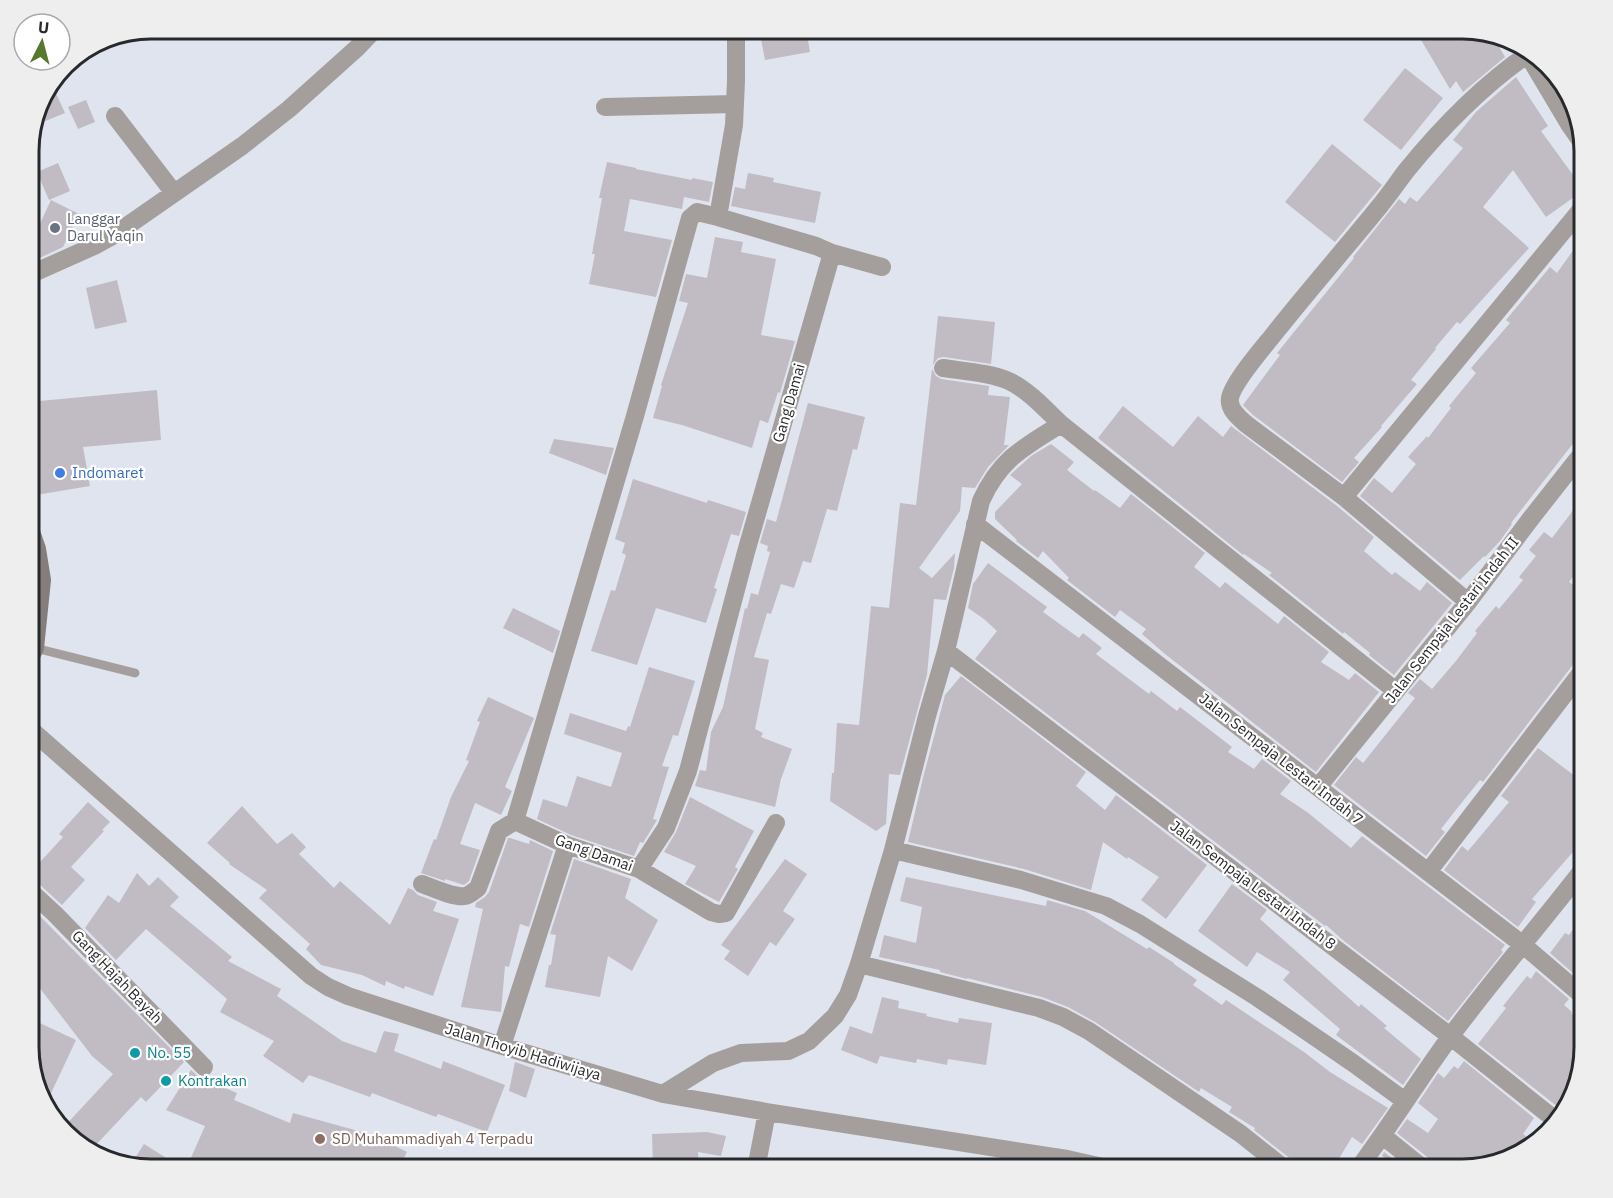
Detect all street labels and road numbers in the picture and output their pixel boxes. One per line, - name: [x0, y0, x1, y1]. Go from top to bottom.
- street label: Gang Damai: [768, 361, 809, 445]
- street label: Jalan Sempaja Lestari Indah II: [1381, 533, 1523, 707]
- street label: Jalan Sempaja Lestari Indah 7: [1195, 689, 1367, 829]
- street label: Jalan Sempaja Lestari Indah 8: [1167, 816, 1340, 953]
- street label: Gang Damai: [553, 830, 636, 875]
- street label: Gang Hajah Bayah: [68, 926, 167, 1027]
- street label: Jalan Thoyib Hadiwijaya: [443, 1019, 603, 1084]

